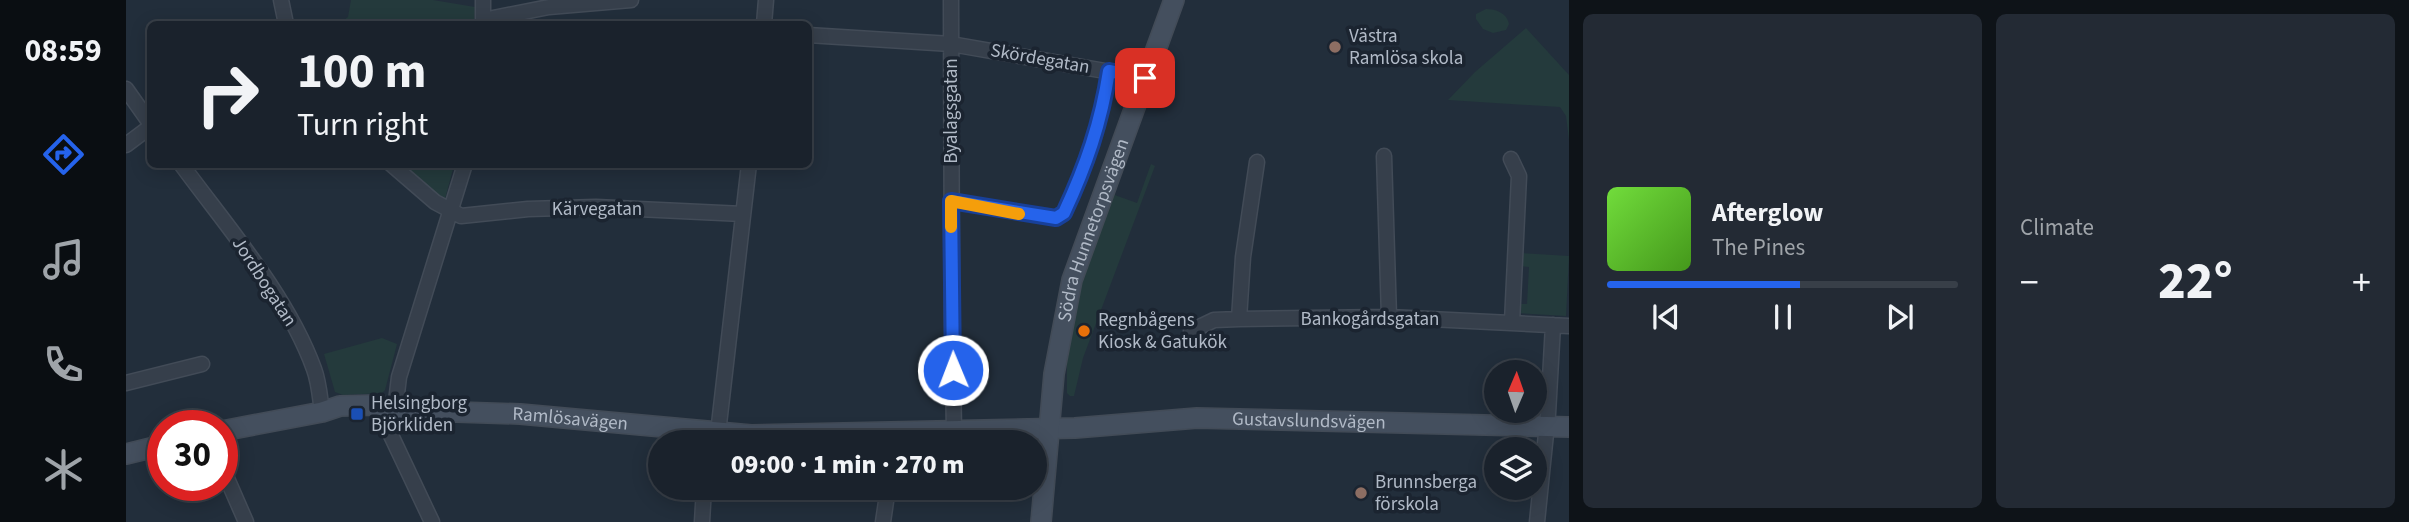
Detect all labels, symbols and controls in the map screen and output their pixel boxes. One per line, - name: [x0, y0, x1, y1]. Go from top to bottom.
- place label: Västra Ramlösa skola: [1349, 23, 1463, 72]
- text: 08:59: [24, 28, 102, 74]
- text: 100 m: [297, 37, 426, 107]
- street label: Skördegatan: [988, 37, 1092, 81]
- marker: Västra Ramlösa skola: [1327, 39, 1343, 55]
- pin: [1115, 48, 1175, 108]
- icon: right: [182, 49, 273, 140]
- street label: Byalagsgatan: [938, 58, 965, 164]
- icon: arrive: [1126, 59, 1164, 97]
- text: Turn right: [297, 102, 428, 148]
- icon: directions: [39, 130, 88, 179]
- street label: Södra Hunnetorpsvägen: [1051, 135, 1136, 324]
- text: Afterglow: [1712, 194, 1823, 231]
- street label: Kärvegatan: [552, 196, 642, 223]
- text: Climate: [2020, 211, 2094, 244]
- text: The Pines: [1712, 231, 1805, 264]
- street label: Jordbogatan: [225, 232, 303, 332]
- icon: music: [39, 235, 88, 284]
- text: 22°: [2158, 245, 2233, 319]
- text: −: [2020, 256, 2039, 310]
- text: +: [2352, 256, 2371, 310]
- icon: previous: [1647, 298, 1685, 336]
- icon: pause: [1764, 298, 1802, 336]
- icon: next: [1881, 298, 1919, 336]
- street label: Bankogårdsgatan: [1301, 306, 1439, 333]
- place label: Regnbågens Kiosk & Gatukök: [1098, 307, 1228, 356]
- marker: Regnbågens Kiosk & Gatukök: [1076, 323, 1092, 339]
- position arrow: [916, 333, 990, 407]
- icon: phone: [39, 340, 88, 389]
- north arrow: [1484, 360, 1547, 424]
- map controls: [1484, 360, 1547, 500]
- place label: Helsingborg Björkliden: [371, 390, 467, 439]
- street label: Ramlösavägen: [512, 400, 629, 437]
- street label: Gustavslundsvägen: [1232, 405, 1386, 436]
- marker: Helsingborg Björkliden: [349, 406, 365, 422]
- speed limit sign: 30: [147, 410, 238, 501]
- button: layers: [1484, 437, 1547, 500]
- icon: climate: [39, 445, 88, 494]
- text: 09:00 · 1 min · 270 m: [731, 446, 964, 483]
- place label: Brunnsberga förskola: [1375, 469, 1477, 518]
- marker: Brunnsberga förskola: [1353, 485, 1369, 501]

